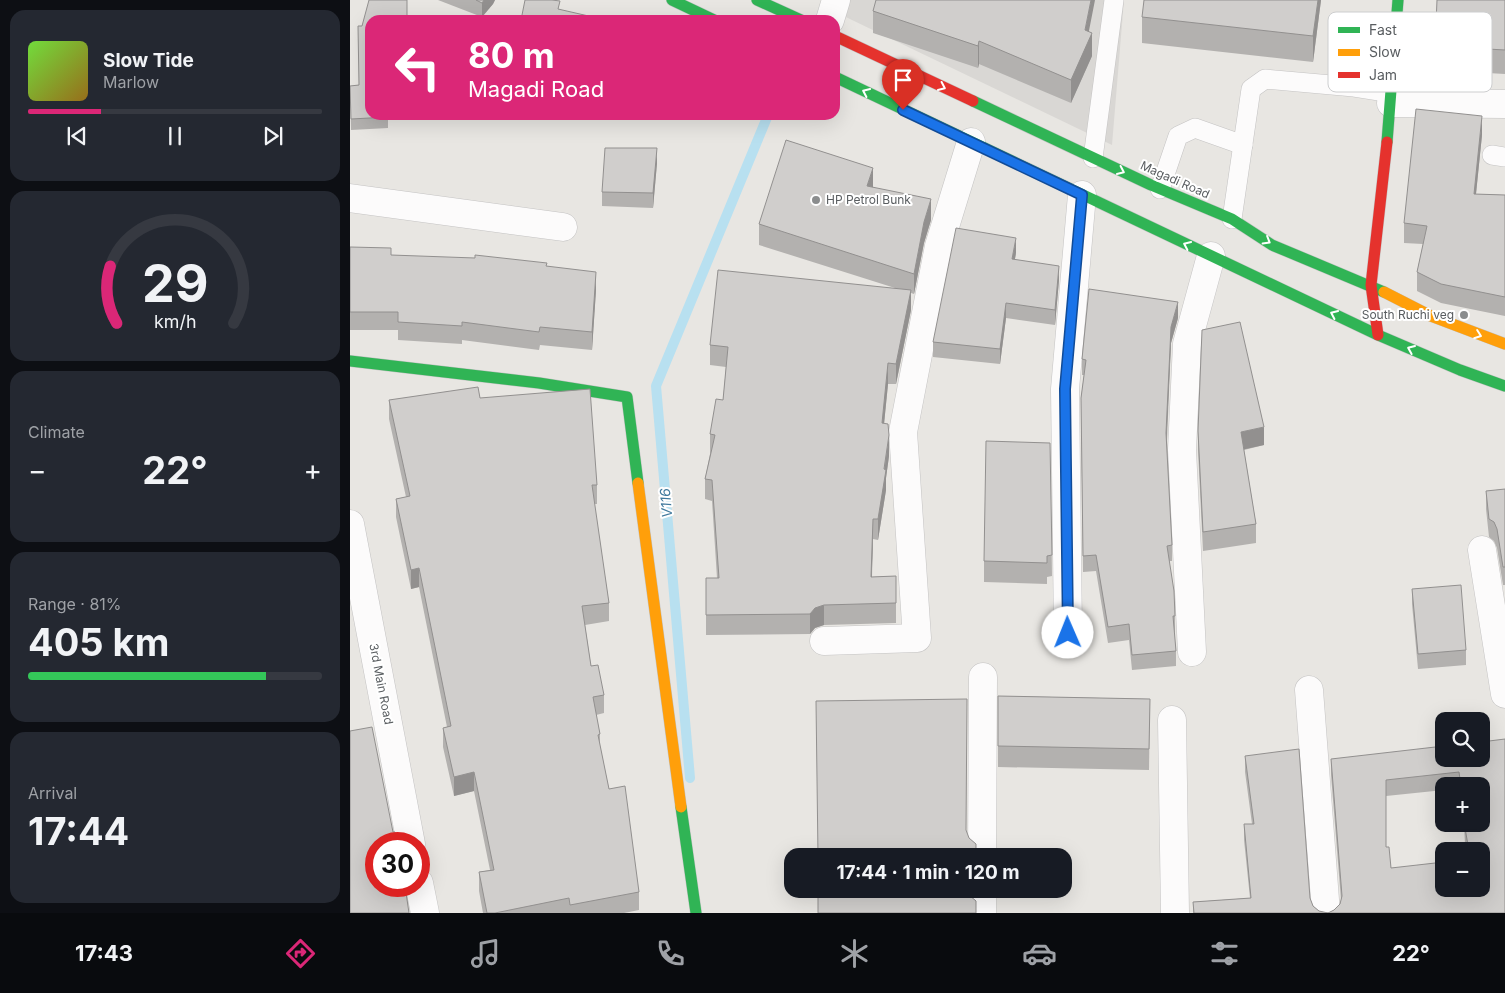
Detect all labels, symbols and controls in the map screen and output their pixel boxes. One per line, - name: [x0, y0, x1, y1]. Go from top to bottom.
- legend: [1328, 12, 1492, 92]
- text: Fast: [1369, 21, 1397, 38]
- text: 80 m: [468, 34, 555, 76]
- icon: left: [385, 35, 450, 100]
- text: Slow: [1369, 43, 1401, 60]
- text: Slow Tide: [103, 49, 194, 72]
- pin: [882, 59, 924, 110]
- icon: arrive: [889, 66, 917, 94]
- text: Jam: [1369, 66, 1397, 83]
- text: Marlow: [103, 72, 159, 92]
- text: Magadi Road: [468, 76, 604, 102]
- one-way arrow: [937, 80, 946, 91]
- one-way arrow: [863, 89, 872, 99]
- icon: previous: [63, 122, 91, 150]
- icon: pause: [161, 122, 189, 150]
- icon: next: [259, 122, 287, 150]
- street label: Magadi Road: [1138, 158, 1212, 201]
- one-way arrow: [1116, 165, 1125, 175]
- place label: HP Petrol Bunk: [826, 192, 911, 207]
- marker: HP Petrol Bunk: [810, 194, 822, 206]
- one-way arrow: [1261, 235, 1270, 245]
- one-way arrow: [1183, 241, 1192, 251]
- text: 29: [142, 252, 208, 315]
- place label: South Ruchi veg: [1362, 307, 1454, 322]
- marker: South Ruchi veg: [1458, 309, 1470, 321]
- one-way arrow: [1330, 310, 1339, 321]
- text: km/h: [154, 311, 196, 332]
- one-way arrow: [1473, 329, 1482, 339]
- one-way arrow: [1407, 345, 1416, 356]
- text: Climate: [28, 422, 85, 442]
- text: 22°: [142, 447, 208, 493]
- text: −: [28, 453, 47, 487]
- text: +: [303, 453, 322, 487]
- water label: V116: [656, 487, 675, 519]
- text: Range · 81%: [28, 594, 122, 614]
- position arrow: [1041, 606, 1093, 658]
- text: 405 km: [28, 619, 169, 665]
- street label: 3rd Main Road: [366, 642, 397, 726]
- map controls: [1435, 712, 1490, 897]
- button: search: [1435, 712, 1490, 767]
- button: +: [1435, 777, 1490, 832]
- text: Arrival: [28, 783, 77, 803]
- text: 17:44: [28, 808, 129, 854]
- speed limit sign: 30: [365, 832, 430, 897]
- button: −: [1435, 842, 1490, 897]
- text: 17:44 · 1 min · 120 m: [836, 861, 1020, 884]
- icon: directions: [283, 936, 318, 971]
- icon: music: [468, 936, 503, 971]
- icon: phone: [653, 936, 688, 971]
- icon: climate: [837, 936, 872, 971]
- icon: car: [1022, 936, 1057, 971]
- icon: filters: [1207, 936, 1242, 971]
- text: 17:43: [75, 940, 133, 966]
- text: 22°: [1392, 940, 1430, 966]

